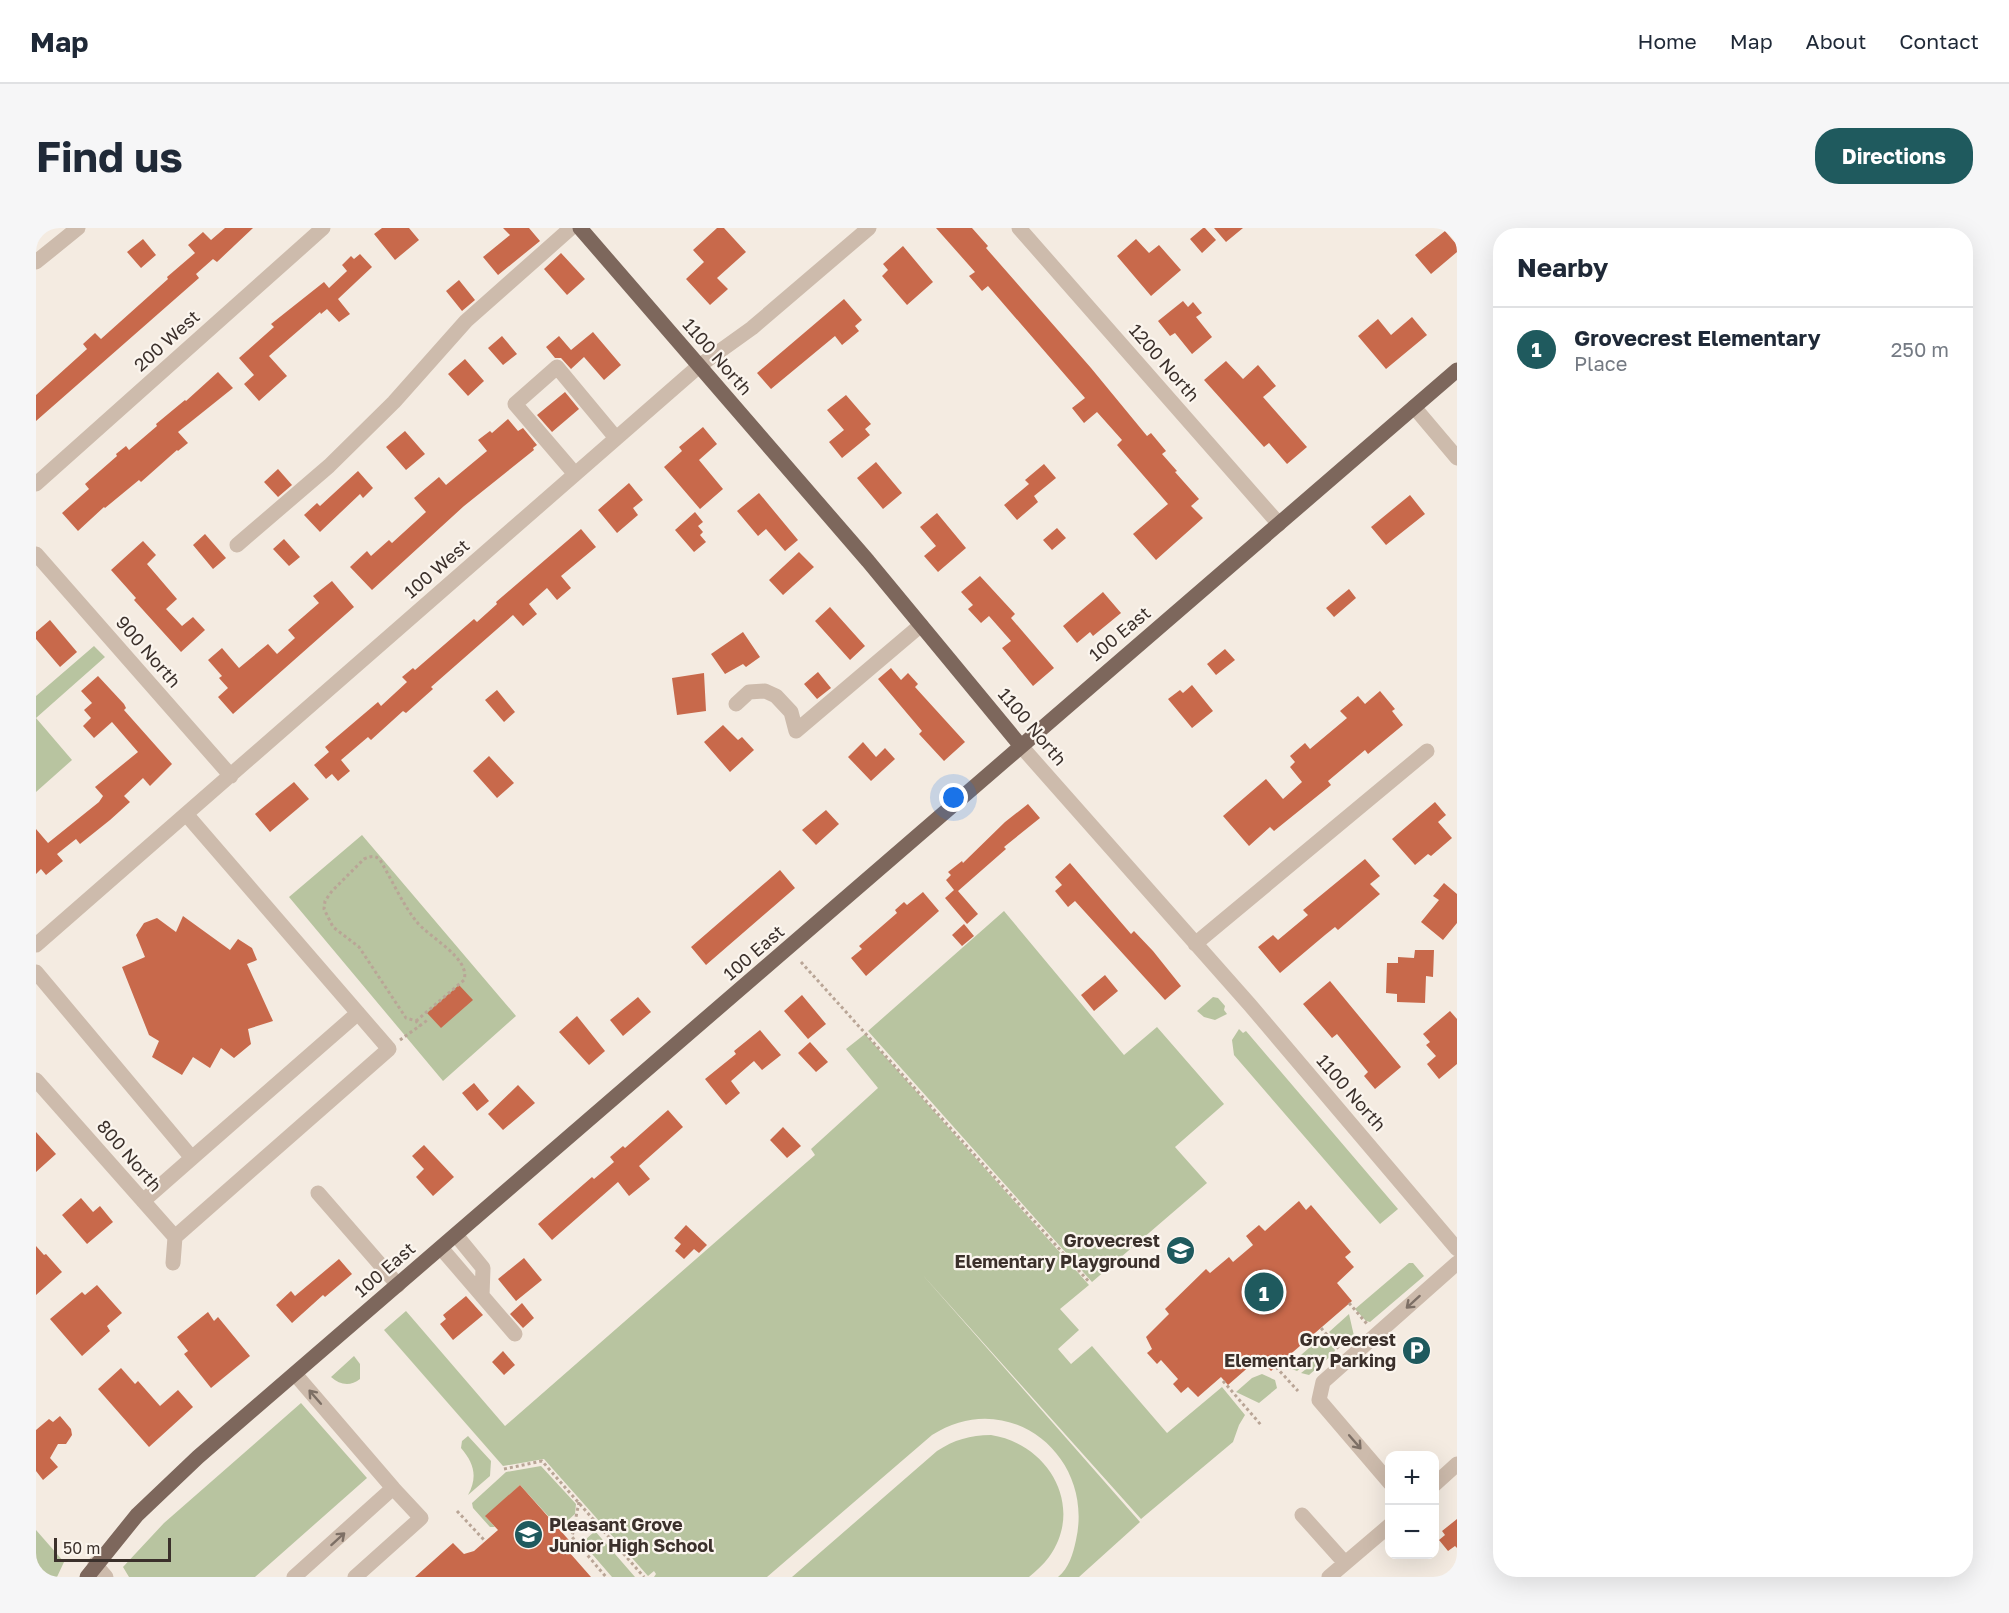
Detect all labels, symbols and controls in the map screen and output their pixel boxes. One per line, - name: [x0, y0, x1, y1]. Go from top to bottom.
- text: Map: [30, 25, 88, 58]
- text: Home: [1637, 28, 1697, 54]
- text: Map: [1730, 28, 1773, 54]
- text: About: [1806, 28, 1866, 54]
- text: Contact: [1899, 28, 1979, 54]
- button: Directions: [1815, 128, 1973, 184]
- text: Find us: [36, 131, 183, 181]
- text: Nearby: [1517, 252, 1608, 283]
- street label: 200 West: [129, 305, 204, 376]
- street label: 1100 North: [678, 313, 757, 399]
- street label: 1200 North: [1125, 319, 1205, 406]
- text: Grovecrest Elementary: [1574, 324, 1821, 351]
- text: 1: [1531, 337, 1542, 361]
- text: 250 m: [1891, 337, 1949, 361]
- text: Place: [1574, 351, 1627, 375]
- street label: 100 West: [399, 534, 473, 603]
- street label: 100 East: [1084, 601, 1154, 665]
- street label: 900 North: [112, 611, 186, 692]
- street label: 1100 North: [994, 683, 1072, 770]
- your location: [939, 783, 968, 812]
- street label: 100 East: [718, 920, 788, 985]
- street label: 1100 North: [1312, 1049, 1391, 1135]
- street label: 800 North: [93, 1115, 167, 1196]
- place label: Grovecrest Elementary Playground: [955, 1229, 1160, 1272]
- school or university icon: Grovecrest Elementary Playground: [1165, 1235, 1197, 1267]
- street label: 100 East: [349, 1237, 419, 1302]
- pin: 1: [1244, 1270, 1284, 1314]
- one-way arrow: [1406, 1295, 1421, 1309]
- place label: Grovecrest Elementary Parking: [1224, 1328, 1396, 1371]
- parking icon: Grovecrest Elementary Parking: [1401, 1334, 1433, 1366]
- one-way arrow: [308, 1390, 322, 1405]
- one-way arrow: [1348, 1435, 1362, 1450]
- map controls: [1385, 1451, 1439, 1559]
- button: +: [1385, 1451, 1439, 1505]
- button: −: [1385, 1505, 1439, 1559]
- place label: Pleasant Grove Junior High School: [549, 1513, 714, 1556]
- school or university icon: Pleasant Grove Junior High School: [512, 1519, 544, 1551]
- one-way arrow: [330, 1532, 345, 1546]
- scale bar: [54, 1535, 171, 1562]
- text: 50 m: [63, 1538, 100, 1558]

